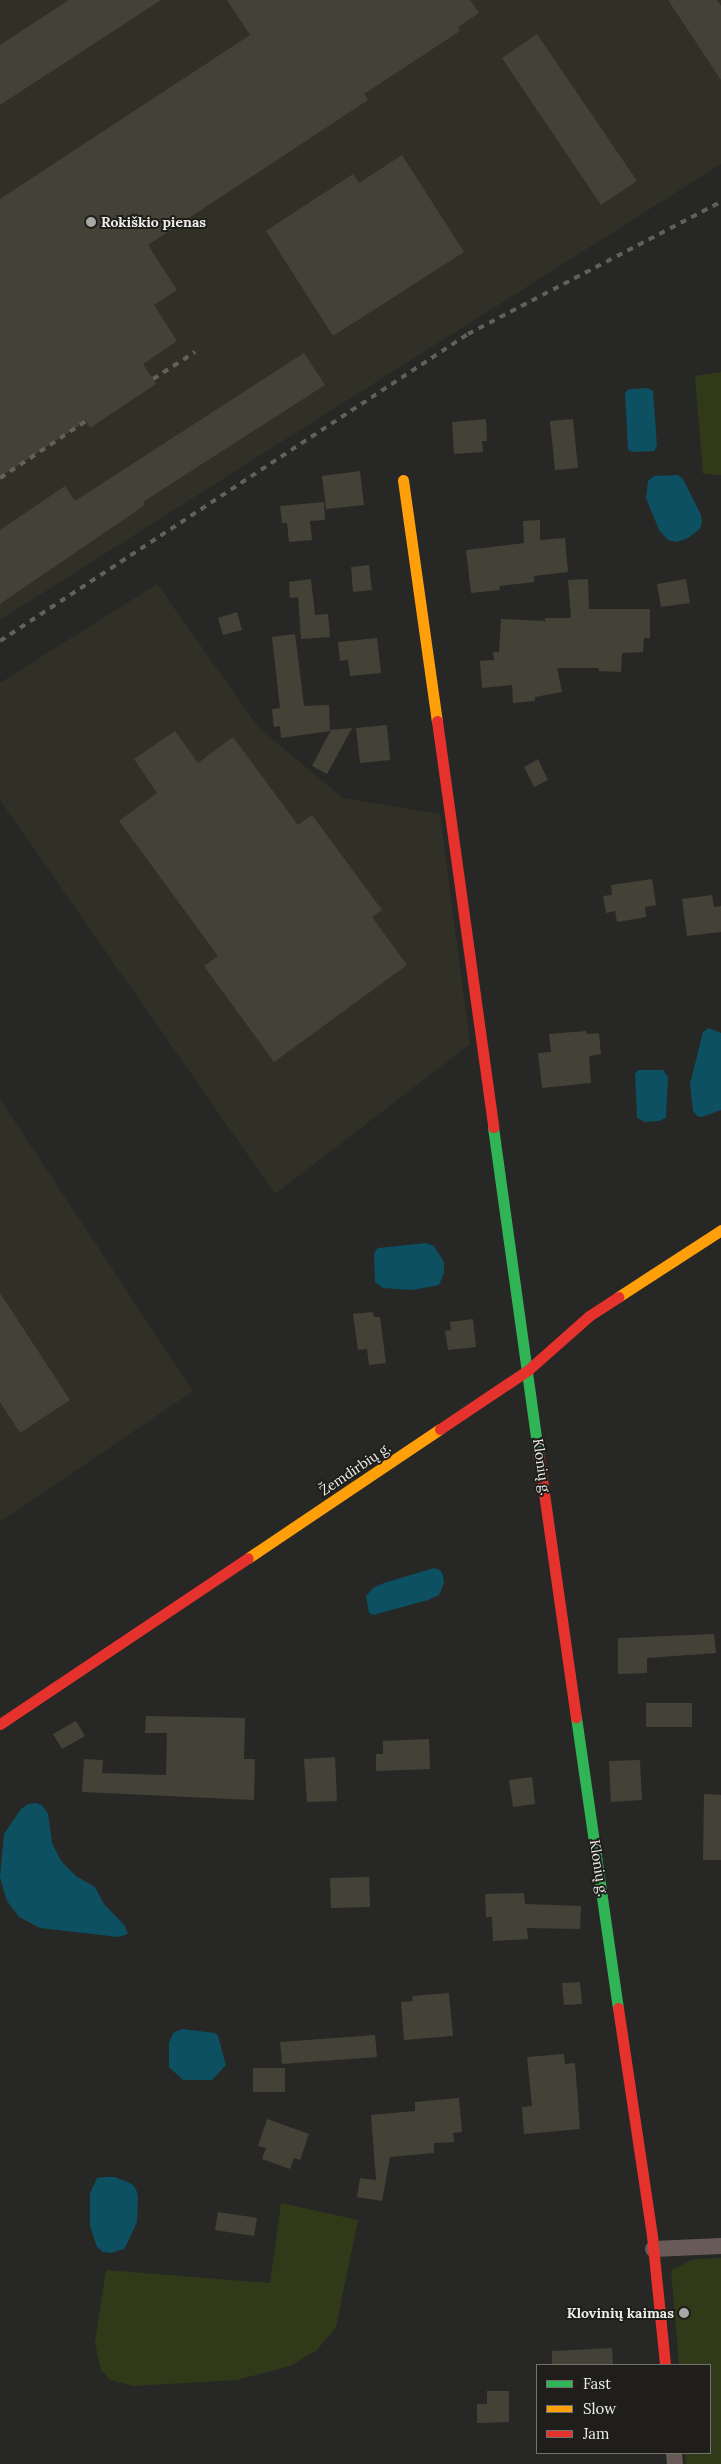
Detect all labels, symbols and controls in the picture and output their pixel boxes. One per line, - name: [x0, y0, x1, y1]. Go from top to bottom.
- place label: Rokiškio pienas: [101, 214, 206, 230]
- marker: Rokiškio pienas: [85, 216, 97, 228]
- street label: Klonių g.: [530, 1438, 554, 1496]
- street label: Žemdirbių g.: [316, 1439, 394, 1499]
- street label: Klonių g.: [586, 1838, 612, 1898]
- place label: Klovinių kaimas: [567, 2305, 674, 2321]
- marker: Klovinių kaimas: [678, 2307, 690, 2319]
- legend: [536, 2364, 711, 2454]
- text: Fast: [583, 2374, 611, 2393]
- text: Slow: [583, 2399, 616, 2418]
- text: Jam: [583, 2424, 610, 2443]

